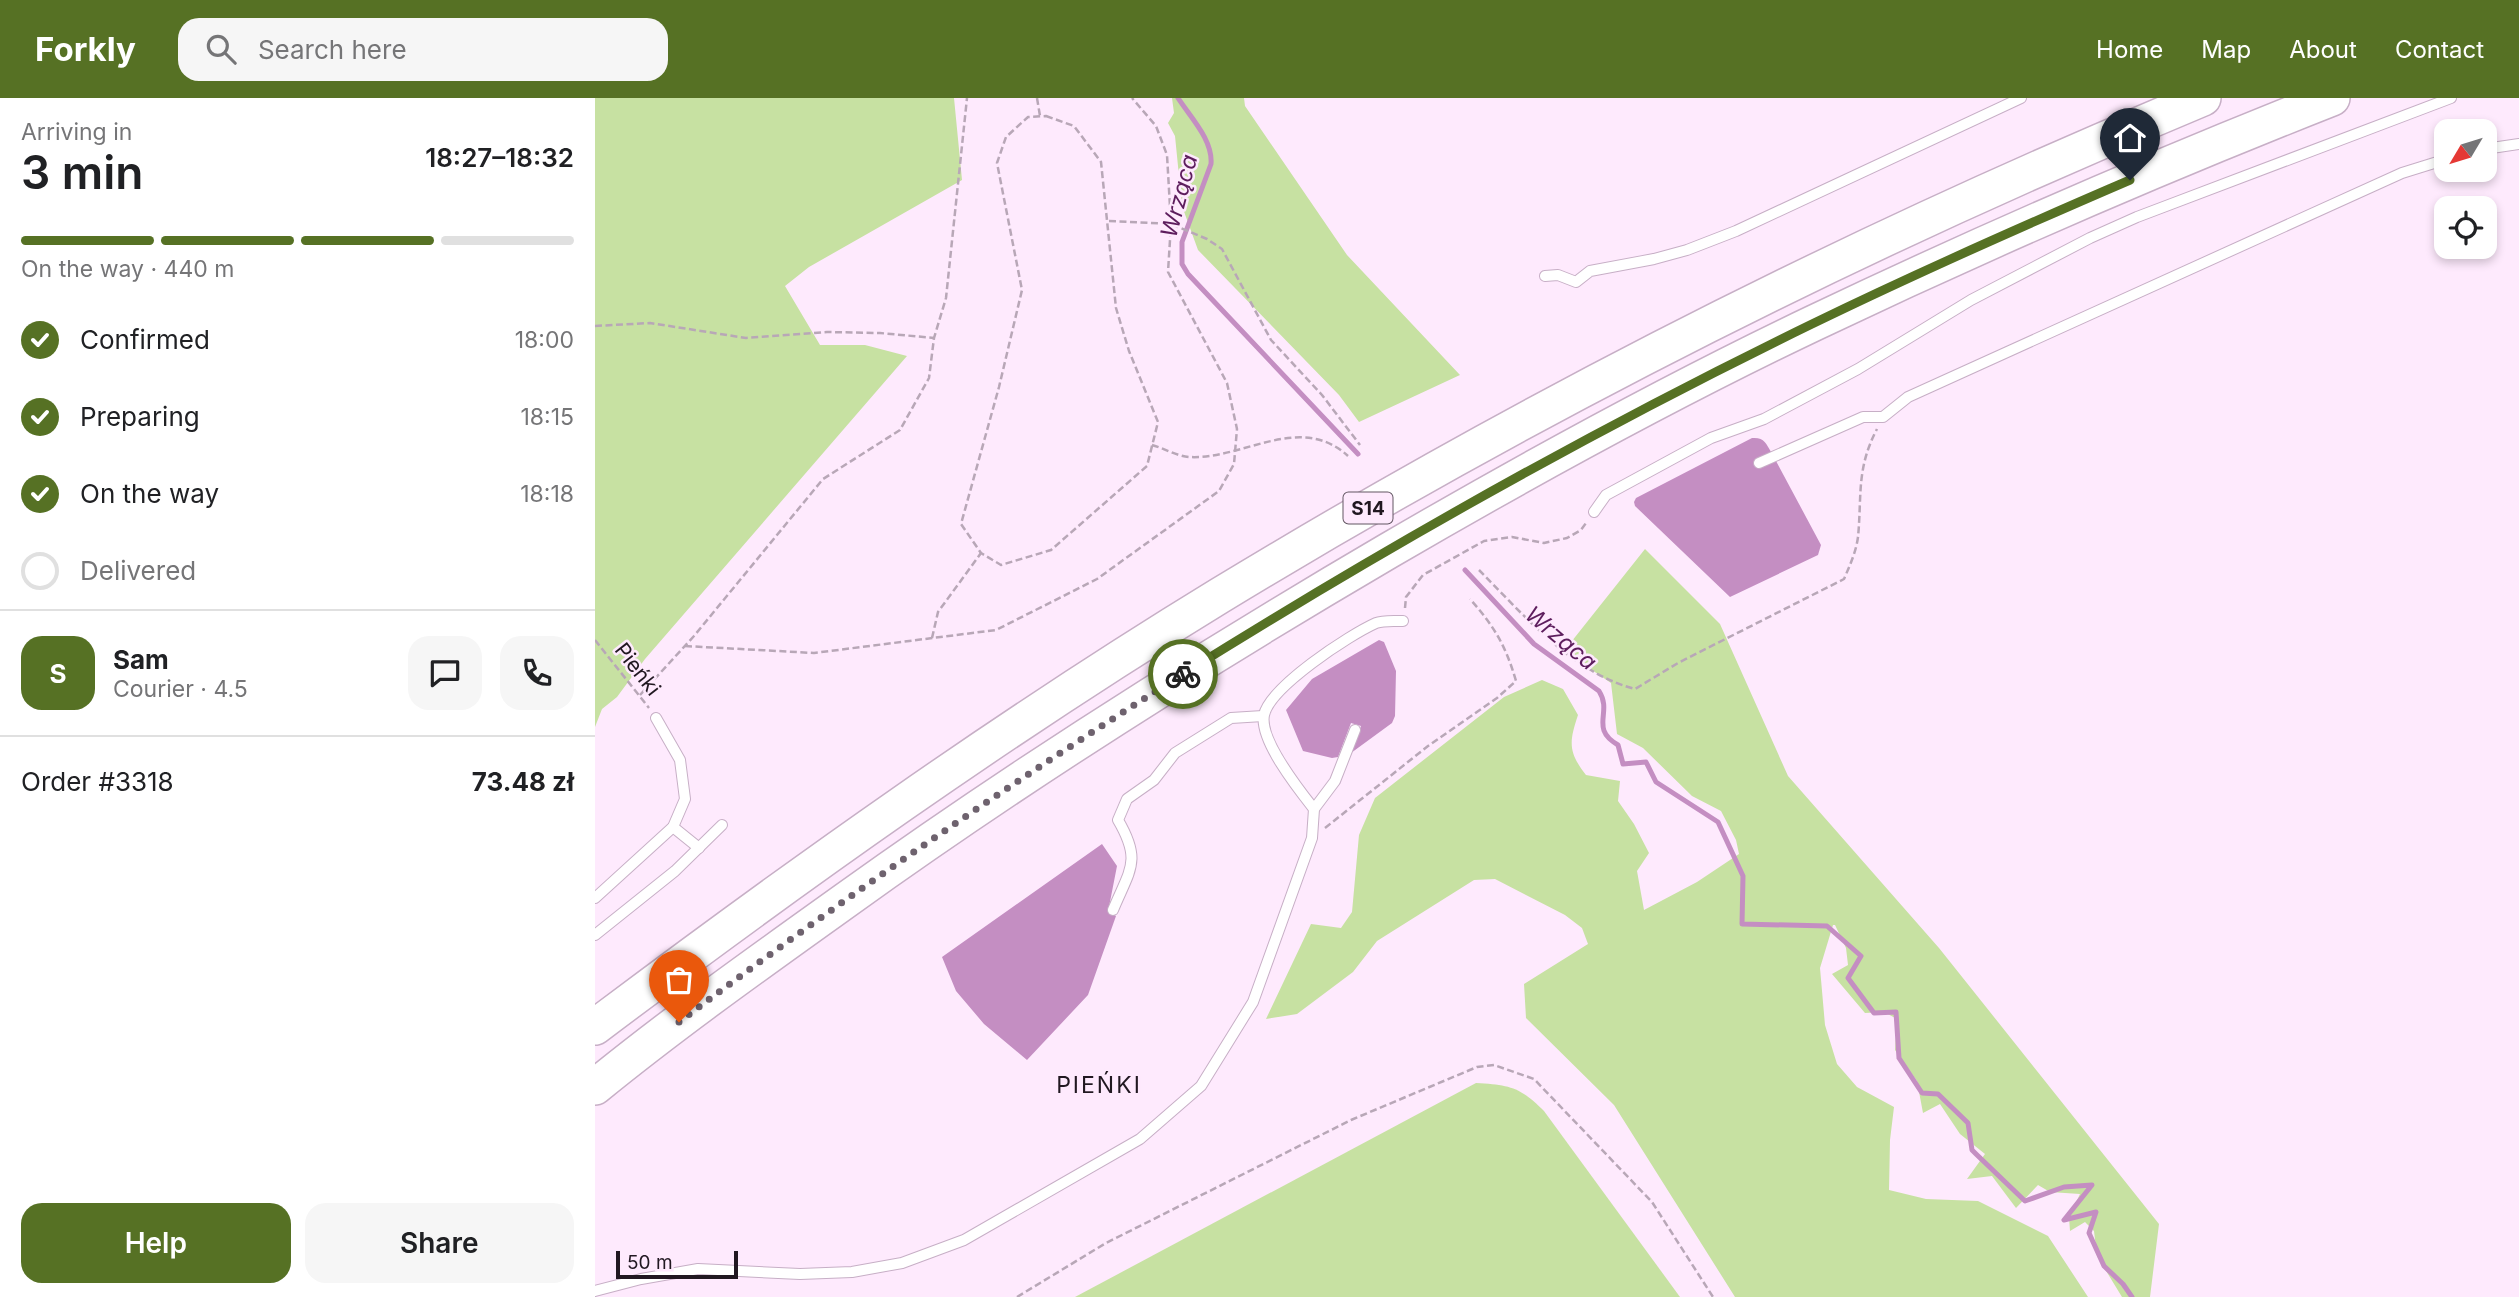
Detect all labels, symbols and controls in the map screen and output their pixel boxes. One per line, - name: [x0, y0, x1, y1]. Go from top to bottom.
- search box: [178, 18, 668, 81]
- text: Forkly: [35, 29, 136, 69]
- icon: search: [202, 30, 240, 68]
- text: Search here: [258, 34, 407, 65]
- text: Home: [2096, 35, 2163, 64]
- text: Map: [2201, 35, 2251, 64]
- text: About: [2289, 35, 2357, 64]
- text: Contact: [2395, 35, 2484, 64]
- pin: [2100, 108, 2160, 180]
- text: Arriving in: [21, 118, 132, 146]
- icon: home: [2111, 119, 2149, 157]
- north arrow: [2434, 119, 2497, 182]
- map controls: [2434, 119, 2497, 259]
- text: 18:27–18:32: [425, 142, 574, 173]
- text: 3 min: [21, 144, 143, 200]
- water label: Wrząca: [1155, 151, 1203, 241]
- button: locate: [2434, 196, 2497, 259]
- text: On the way · 440 m: [21, 255, 234, 283]
- icon: check: [21, 321, 59, 359]
- text: Confirmed: [80, 324, 210, 355]
- text: 18:00: [515, 326, 574, 354]
- icon: check: [21, 398, 59, 436]
- text: Preparing: [80, 401, 200, 432]
- text: 18:15: [520, 403, 574, 431]
- icon: check: [21, 475, 59, 513]
- text: On the way: [80, 478, 219, 509]
- text: 18:18: [520, 480, 574, 508]
- road number: S14: [1343, 492, 1393, 524]
- text: Delivered: [80, 555, 196, 586]
- water label: Wrząca: [1520, 600, 1602, 676]
- button: chat: [408, 636, 482, 710]
- button: phone: [500, 636, 574, 710]
- street label: Pieńki: [610, 638, 666, 700]
- courier: [1148, 639, 1218, 709]
- text: Sam: [113, 644, 169, 675]
- icon: bike: [1164, 655, 1202, 693]
- text: S: [49, 658, 67, 689]
- text: Courier · 4.5: [113, 675, 248, 703]
- text: Order #3318: [21, 766, 174, 797]
- text: 73.48 zł: [472, 766, 574, 797]
- pin: [649, 950, 709, 1022]
- icon: bag: [660, 961, 698, 999]
- district label: PIEŃKI: [1056, 1071, 1142, 1099]
- button: Help: [21, 1203, 291, 1283]
- button: Share: [305, 1203, 574, 1283]
- scale bar: [616, 1248, 739, 1280]
- text: 50 m: [627, 1251, 673, 1274]

